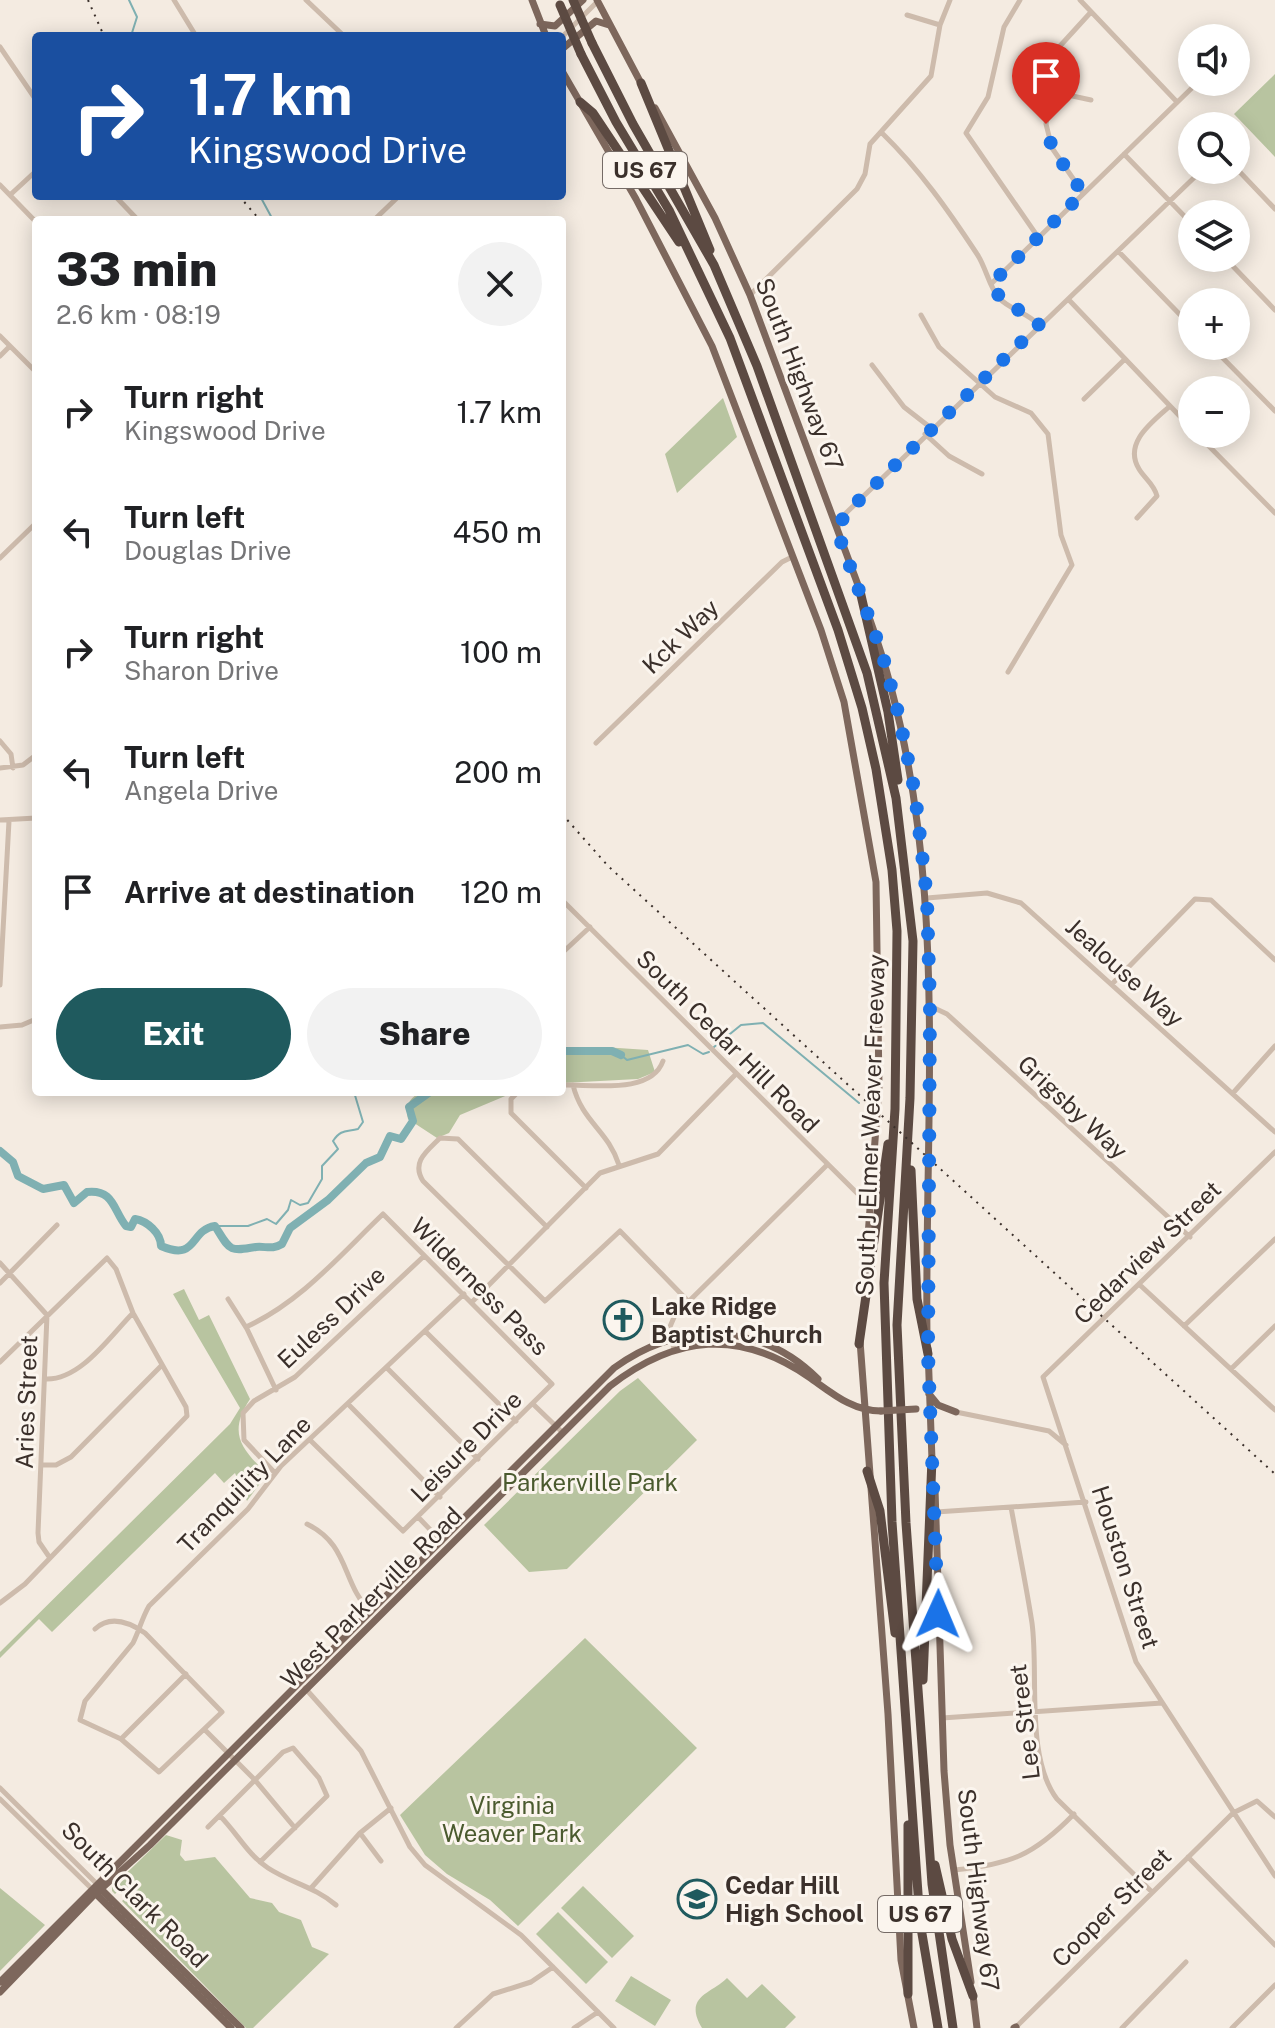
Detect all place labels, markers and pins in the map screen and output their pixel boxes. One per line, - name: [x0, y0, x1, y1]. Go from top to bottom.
- pin: [1012, 42, 1080, 124]
- place label: Lake Ridge Baptist Church: [651, 1292, 823, 1348]
- church icon: Lake Ridge Baptist Church: [602, 1299, 644, 1341]
- place label: Cedar Hill High School: [725, 1871, 864, 1927]
- school or university icon: Cedar Hill High School: [676, 1878, 718, 1920]

